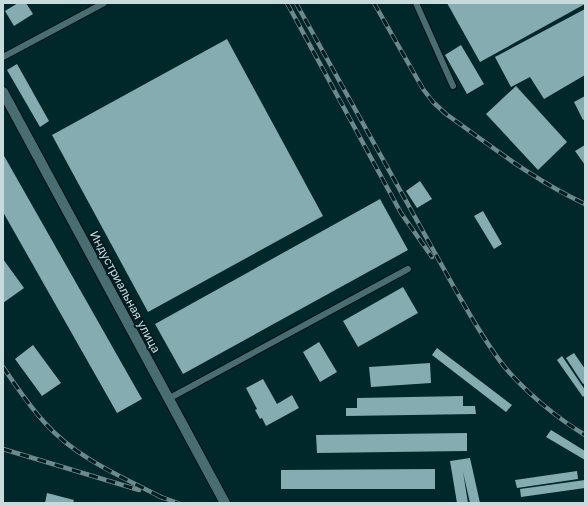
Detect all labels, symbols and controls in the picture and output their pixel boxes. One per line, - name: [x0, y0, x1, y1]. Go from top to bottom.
- street label: Индустриальная улица: [87, 228, 164, 355]

